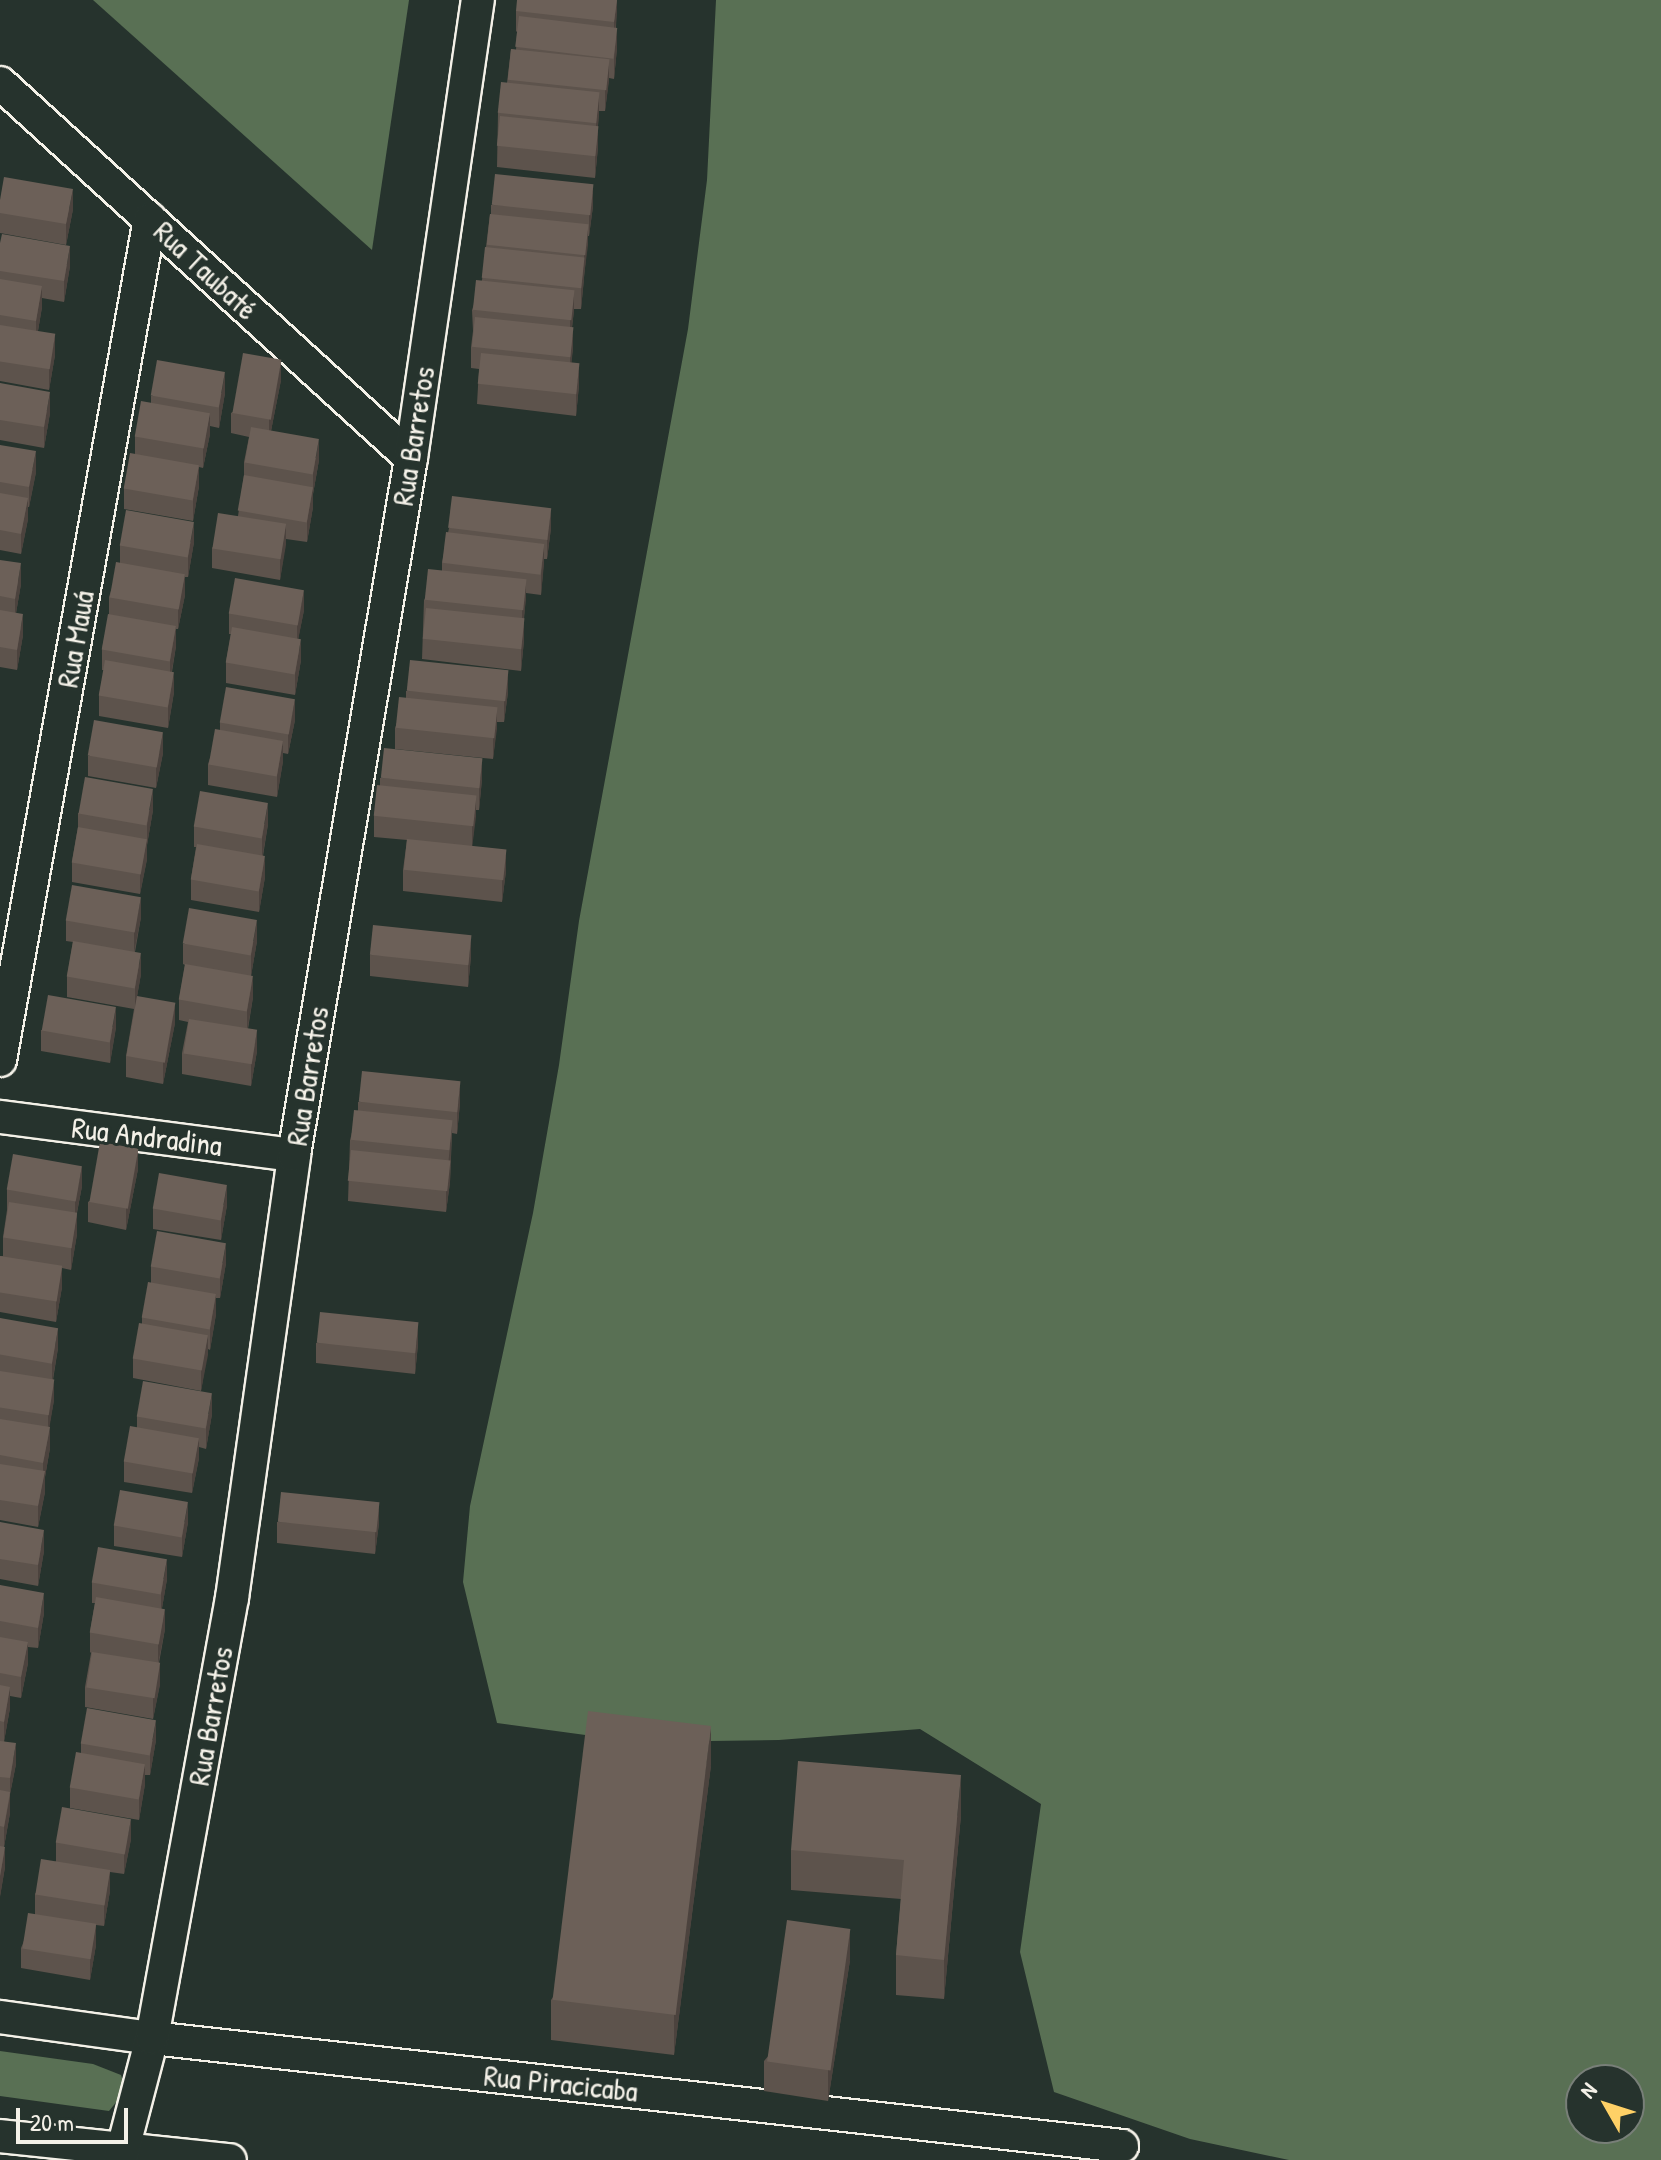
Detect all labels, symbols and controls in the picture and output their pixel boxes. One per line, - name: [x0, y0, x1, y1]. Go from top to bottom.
- street label: Rua Taubaté: [147, 213, 265, 327]
- street label: Rua Barretos: [384, 364, 442, 508]
- street label: Rua Mauá: [49, 588, 101, 690]
- street label: Rua Barretos: [278, 1004, 336, 1148]
- street label: Rua Andradina: [70, 1109, 224, 1163]
- street label: Rua Barretos: [180, 1644, 240, 1788]
- street label: Rua Piracicaba: [482, 2057, 640, 2109]
- north arrow: [1565, 2064, 1645, 2144]
- text: N: [1573, 2076, 1603, 2104]
- scale bar: [20, 2092, 132, 2142]
- text: 20 m: [30, 2106, 74, 2138]

